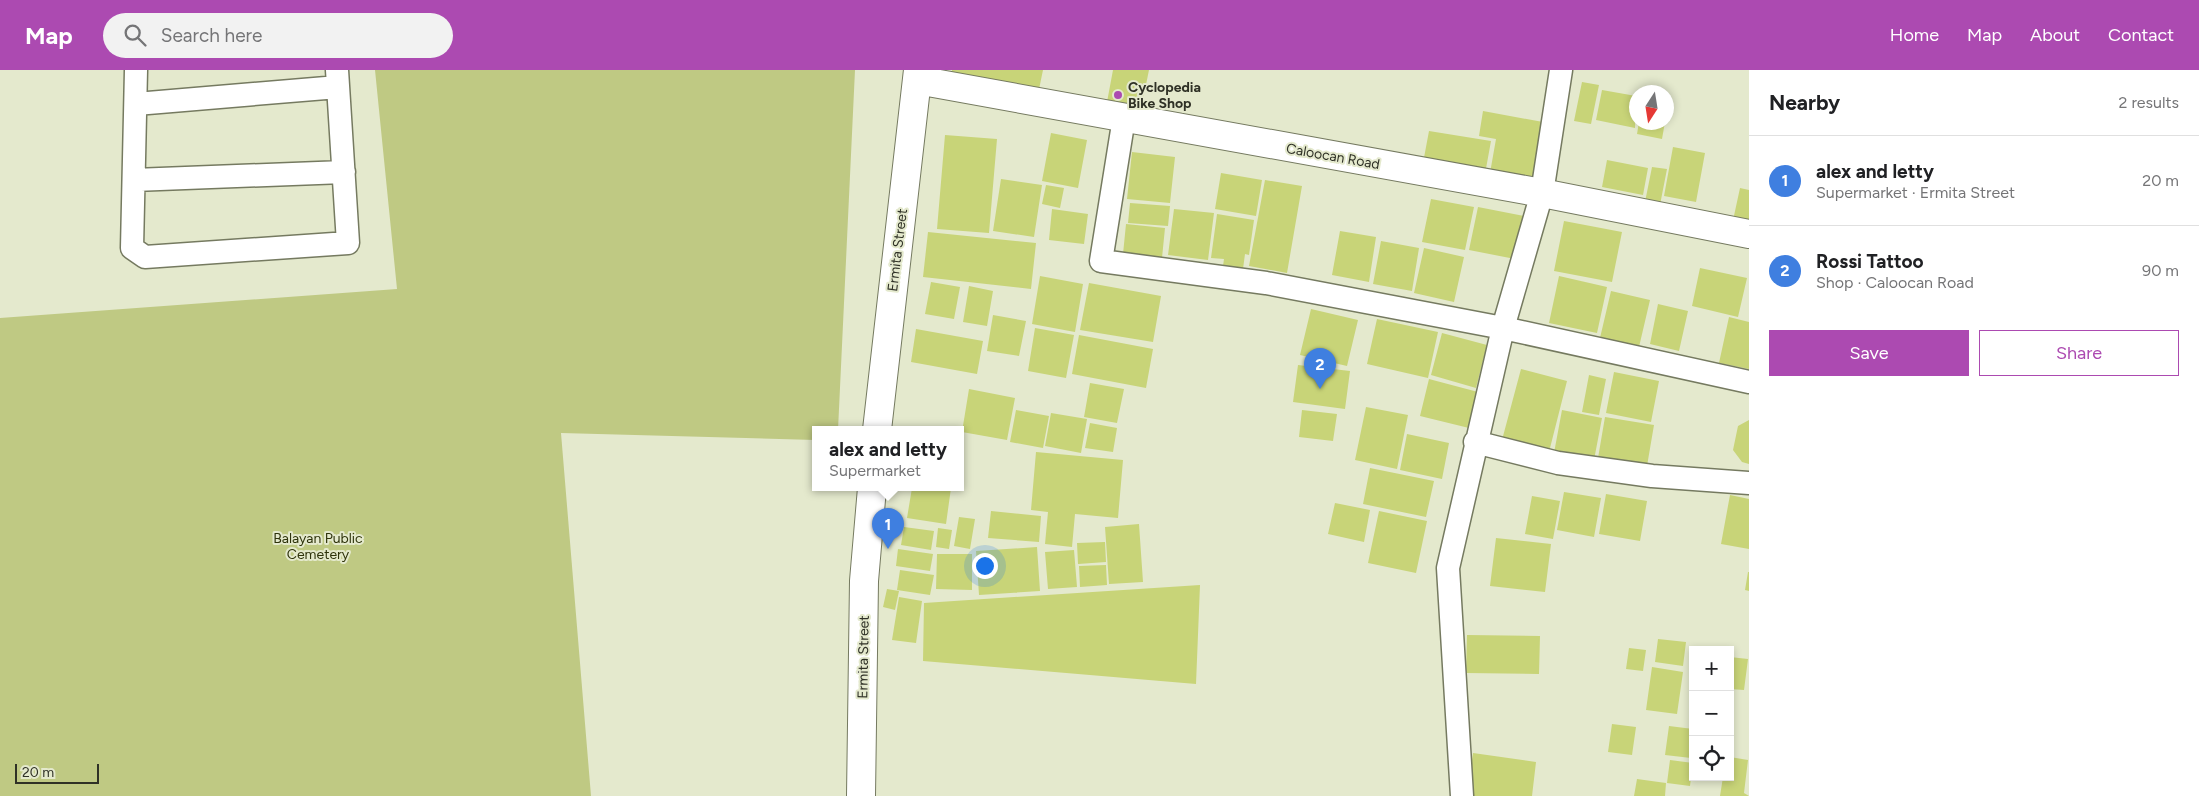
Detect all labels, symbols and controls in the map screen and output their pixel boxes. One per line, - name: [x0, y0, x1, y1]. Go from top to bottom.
- search box: [103, 13, 453, 58]
- text: Map: [25, 21, 73, 50]
- icon: search: [121, 21, 149, 49]
- text: Search here: [161, 24, 262, 47]
- text: Home: [1890, 24, 1939, 46]
- text: Map: [1967, 24, 2002, 46]
- text: About: [2030, 24, 2080, 46]
- text: Contact: [2108, 24, 2174, 46]
- place label: Cyclopedia Bike Shop: [1128, 79, 1201, 112]
- north arrow: [1629, 85, 1674, 130]
- marker: Cyclopedia Bike Shop: [1112, 89, 1124, 101]
- text: Nearby: [1769, 90, 1840, 115]
- text: 2 results: [2119, 93, 2179, 112]
- street label: Caloocan Road: [1285, 140, 1381, 173]
- text: alex and letty: [1816, 160, 1934, 183]
- text: 1: [1782, 171, 1788, 190]
- text: 20 m: [2142, 171, 2179, 190]
- text: Supermarket · Ermita Street: [1816, 183, 2015, 202]
- street label: Ermita Street: [884, 208, 911, 292]
- text: Rossi Tattoo: [1816, 250, 1924, 273]
- text: 2: [1780, 261, 1790, 280]
- text: 90 m: [2142, 261, 2179, 280]
- text: Shop · Caloocan Road: [1816, 273, 1974, 292]
- button: Save: [1769, 330, 1969, 376]
- button: Share: [1979, 330, 2179, 376]
- pin: 2: [1304, 348, 1336, 389]
- popup: [812, 426, 964, 491]
- text: alex and letty: [829, 438, 947, 461]
- text: Supermarket: [829, 461, 921, 480]
- pin: 1: [872, 508, 904, 549]
- park label: Balayan Public Cemetery: [273, 530, 363, 563]
- your location: [972, 553, 998, 579]
- street label: Ermita Street: [854, 615, 873, 699]
- map controls: [1689, 646, 1734, 781]
- button: +: [1689, 646, 1734, 691]
- button: −: [1689, 691, 1734, 736]
- button: locate: [1689, 736, 1734, 781]
- scale bar: [15, 761, 99, 784]
- text: 20 m: [22, 764, 54, 781]

